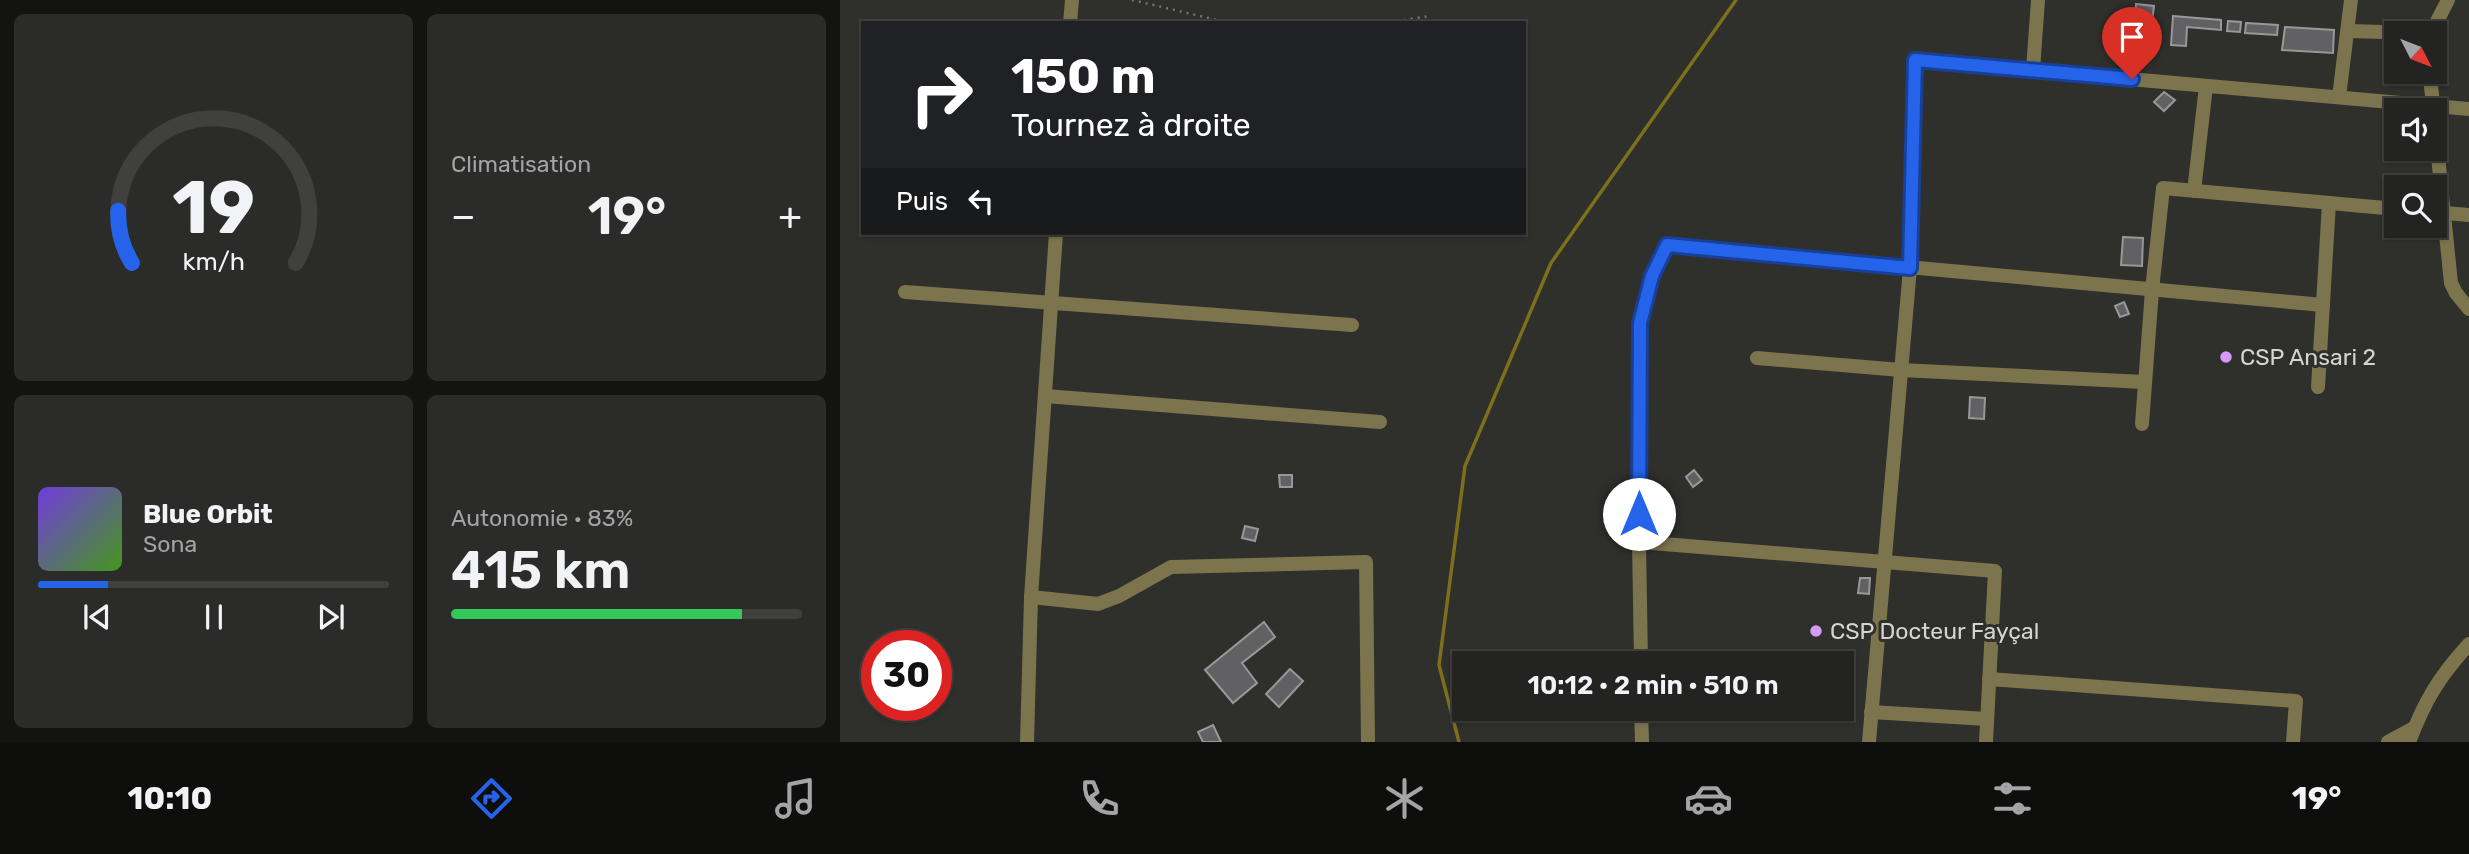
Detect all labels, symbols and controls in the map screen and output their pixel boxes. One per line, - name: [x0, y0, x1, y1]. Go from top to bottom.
- pin: [2102, 7, 2162, 79]
- icon: arrive: [2113, 18, 2151, 56]
- north arrow: [2384, 21, 2446, 84]
- map controls: [2384, 21, 2447, 238]
- text: 150 m: [1011, 47, 1156, 105]
- icon: right: [896, 49, 987, 140]
- button: sound: [2384, 98, 2447, 161]
- text: Tournez à droite: [1011, 106, 1251, 144]
- text: Climatisation: [451, 150, 591, 178]
- text: 19: [172, 166, 255, 252]
- button: search: [2384, 175, 2447, 238]
- icon: left: [962, 182, 1000, 220]
- text: 19°: [588, 185, 666, 247]
- text: Puis: [896, 186, 948, 217]
- text: −: [451, 193, 476, 239]
- text: +: [778, 193, 802, 239]
- text: km/h: [182, 247, 245, 276]
- place label: CSP Ansari 2: [2240, 343, 2376, 371]
- marker: CSP Ansari 2: [2218, 349, 2234, 365]
- position arrow: [1602, 477, 1676, 551]
- text: Blue Orbit: [143, 499, 273, 530]
- text: Autonomie · 83%: [451, 504, 633, 532]
- text: Sona: [143, 530, 197, 558]
- text: 415 km: [451, 539, 630, 601]
- icon: previous: [78, 598, 116, 636]
- icon: pause: [195, 598, 233, 636]
- icon: next: [312, 598, 350, 636]
- place label: CSP Docteur Fayçal: [1830, 617, 2039, 645]
- marker: CSP Docteur Fayçal: [1808, 623, 1824, 639]
- speed limit sign: 30: [861, 630, 952, 721]
- text: 10:12 · 2 min · 510 m: [1527, 670, 1779, 701]
- icon: directions: [467, 774, 516, 823]
- icon: music: [771, 774, 820, 823]
- icon: phone: [1075, 774, 1124, 823]
- icon: climate: [1380, 774, 1429, 823]
- icon: car: [1684, 774, 1733, 823]
- icon: filters: [1988, 774, 2037, 823]
- text: 10:10: [128, 779, 212, 817]
- text: 19°: [2292, 779, 2341, 817]

